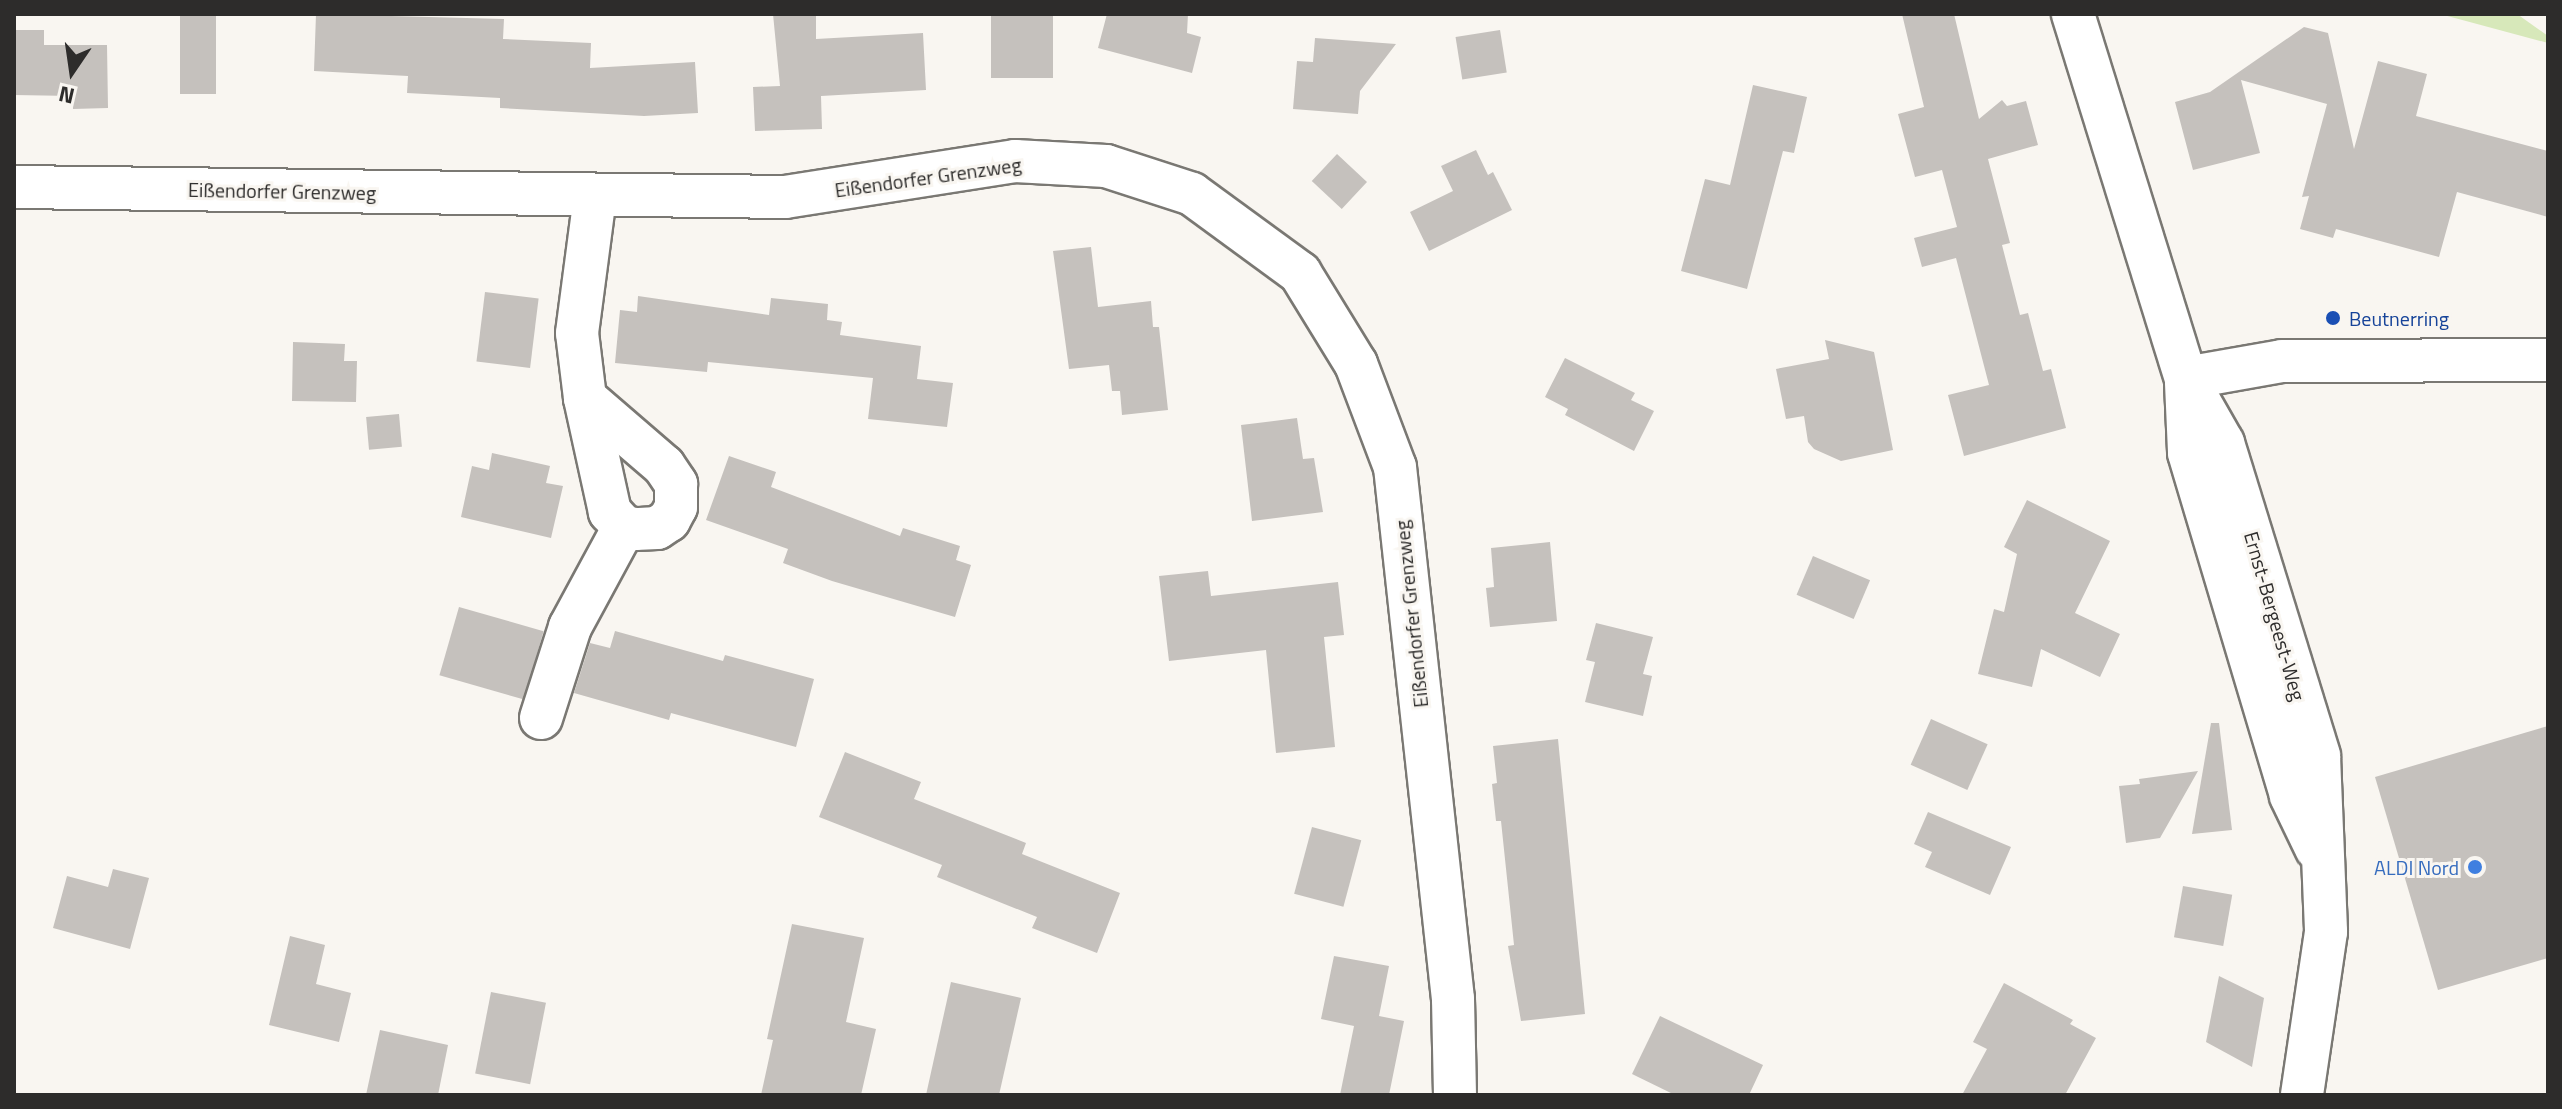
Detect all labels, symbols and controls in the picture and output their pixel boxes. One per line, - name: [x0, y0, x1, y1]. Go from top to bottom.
- north arrow: [32, 32, 112, 112]
- text: N: [55, 77, 78, 114]
- street label: Eißendorfer Grenzweg: [833, 152, 1023, 202]
- street label: Eißendorfer Grenzweg: [188, 177, 376, 205]
- place label: Beutnerring: [2349, 306, 2449, 330]
- marker: Beutnerring: [2324, 309, 2342, 327]
- street label: Eißendorfer Grenzweg: [1389, 519, 1433, 709]
- street label: Ernst-Bergeest-Weg: [2239, 529, 2311, 703]
- place label: ALDI Nord: [2374, 855, 2459, 879]
- marker: ALDI Nord: [2466, 858, 2484, 876]

